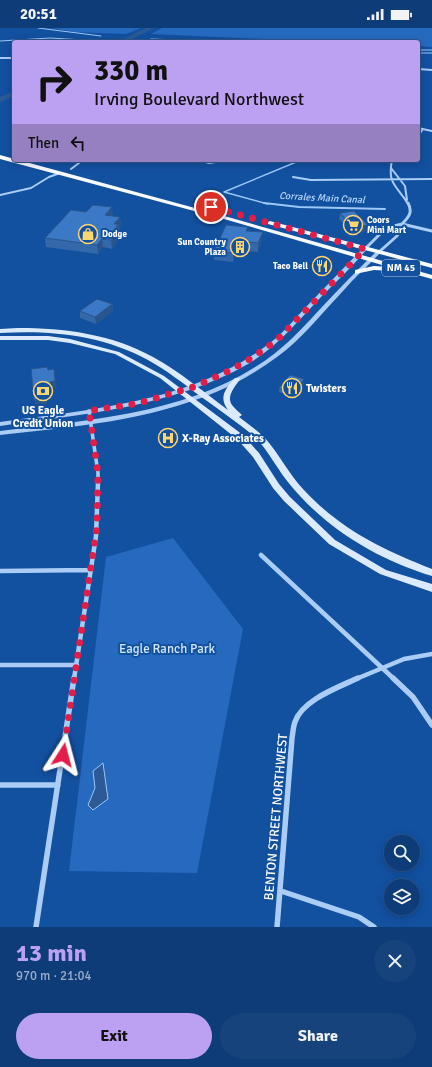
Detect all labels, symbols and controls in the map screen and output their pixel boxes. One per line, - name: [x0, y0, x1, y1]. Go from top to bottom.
- text: 20:51: [20, 5, 57, 23]
- text: 330 m: [94, 54, 168, 88]
- icon: right: [28, 56, 80, 108]
- text: Irving Boulevard Northwest: [94, 88, 304, 110]
- icon: left: [67, 132, 89, 154]
- text: Then: [28, 134, 59, 152]
- pin: [194, 190, 228, 224]
- water label: Corrales Main Canal: [279, 190, 366, 206]
- icon: arrive: [200, 196, 222, 218]
- supermarket icon: Coors Mini Mart: [342, 214, 364, 236]
- place label: Coors Mini Mart: [367, 215, 407, 236]
- shop icon: Dodge: [77, 223, 99, 245]
- place label: Dodge: [102, 229, 127, 240]
- building icon: Sun Country Plaza: [229, 236, 251, 258]
- place label: Sun Country Plaza: [177, 237, 227, 258]
- restaurant icon: Taco Bell: [311, 255, 333, 277]
- road number: NM 45: [382, 260, 420, 276]
- place label: Taco Bell: [273, 261, 308, 272]
- restaurant icon: Twisters: [281, 377, 303, 399]
- bank icon: US Eagle Credit Union: [32, 380, 54, 402]
- place label: Twisters: [306, 382, 346, 395]
- place label: US Eagle Credit Union: [13, 404, 73, 430]
- hospital icon: X-Ray Associates: [157, 427, 179, 449]
- place label: X-Ray Associates: [182, 432, 264, 445]
- park label: Eagle Ranch Park: [119, 641, 216, 657]
- street label: BENTON STREET NORTHWEST: [261, 732, 291, 901]
- position arrow: [42, 734, 84, 776]
- map controls: [384, 835, 420, 915]
- button: search: [384, 835, 420, 871]
- button: layers: [384, 879, 420, 915]
- text: 13 min: [16, 938, 87, 968]
- button: close: [374, 940, 416, 982]
- text: 970 m · 21:04: [16, 968, 92, 984]
- button: Exit: [16, 1013, 212, 1059]
- button: Share: [220, 1013, 416, 1059]

